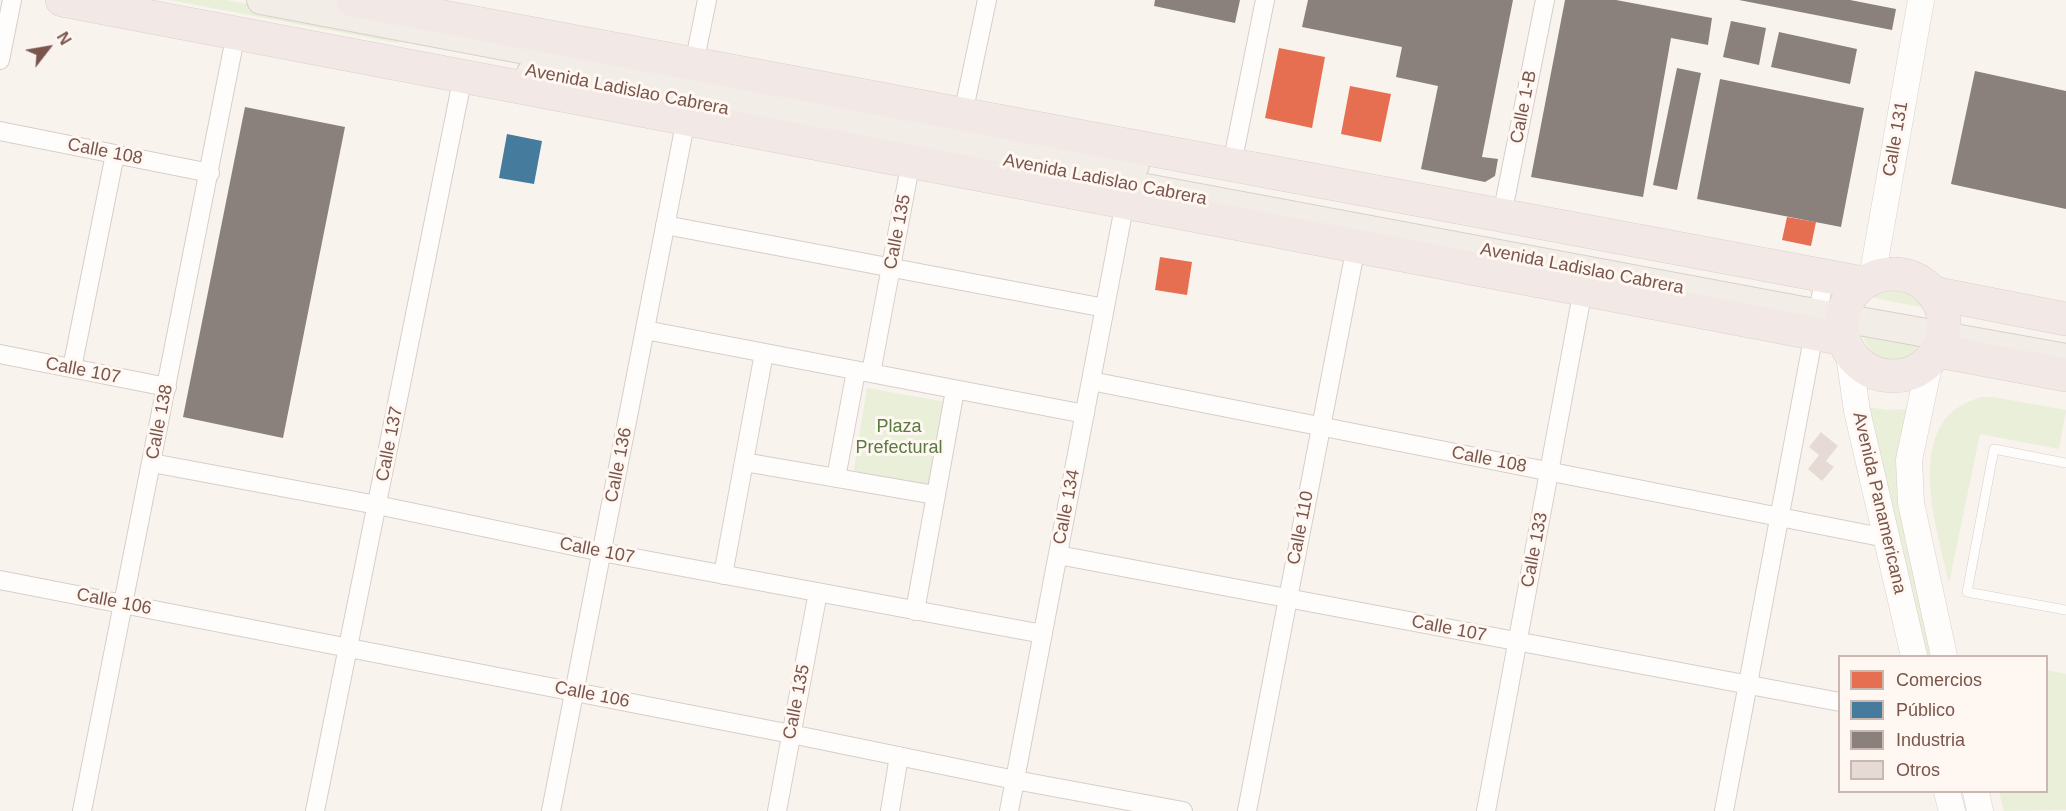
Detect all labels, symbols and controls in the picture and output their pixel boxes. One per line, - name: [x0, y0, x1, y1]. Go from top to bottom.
- north arrow: [18, 18, 78, 78]
- text: N: [54, 29, 74, 48]
- street label: Avenida Ladislao Cabrera: [523, 60, 731, 120]
- street label: Calle 1-B: [1506, 69, 1542, 145]
- street label: Calle 131: [1879, 100, 1913, 178]
- street label: Calle 108: [66, 134, 144, 170]
- street label: Avenida Ladislao Cabrera: [1001, 150, 1209, 210]
- street label: Calle 135: [880, 193, 916, 271]
- street label: Avenida Ladislao Cabrera: [1478, 239, 1686, 299]
- street label: Calle 107: [44, 353, 122, 389]
- street label: Calle 138: [142, 383, 178, 461]
- street label: Calle 137: [372, 405, 408, 483]
- street label: Avenida Panamericana: [1848, 410, 1910, 596]
- park label: Plaza Prefectural: [855, 416, 943, 458]
- street label: Calle 136: [601, 426, 637, 504]
- street label: Calle 108: [1450, 442, 1528, 478]
- street label: Calle 134: [1049, 468, 1085, 546]
- street label: Calle 110: [1283, 489, 1319, 567]
- street label: Calle 133: [1517, 511, 1553, 589]
- street label: Calle 107: [558, 533, 636, 569]
- street label: Calle 106: [75, 584, 153, 620]
- street label: Calle 107: [1410, 611, 1488, 647]
- legend: [1838, 655, 2048, 793]
- street label: Calle 135: [779, 663, 815, 741]
- text: Comercios: [1896, 670, 1982, 690]
- street label: Calle 106: [553, 677, 631, 713]
- text: Público: [1896, 700, 1955, 720]
- text: Industria: [1896, 730, 1965, 750]
- text: Otros: [1896, 760, 1940, 780]

